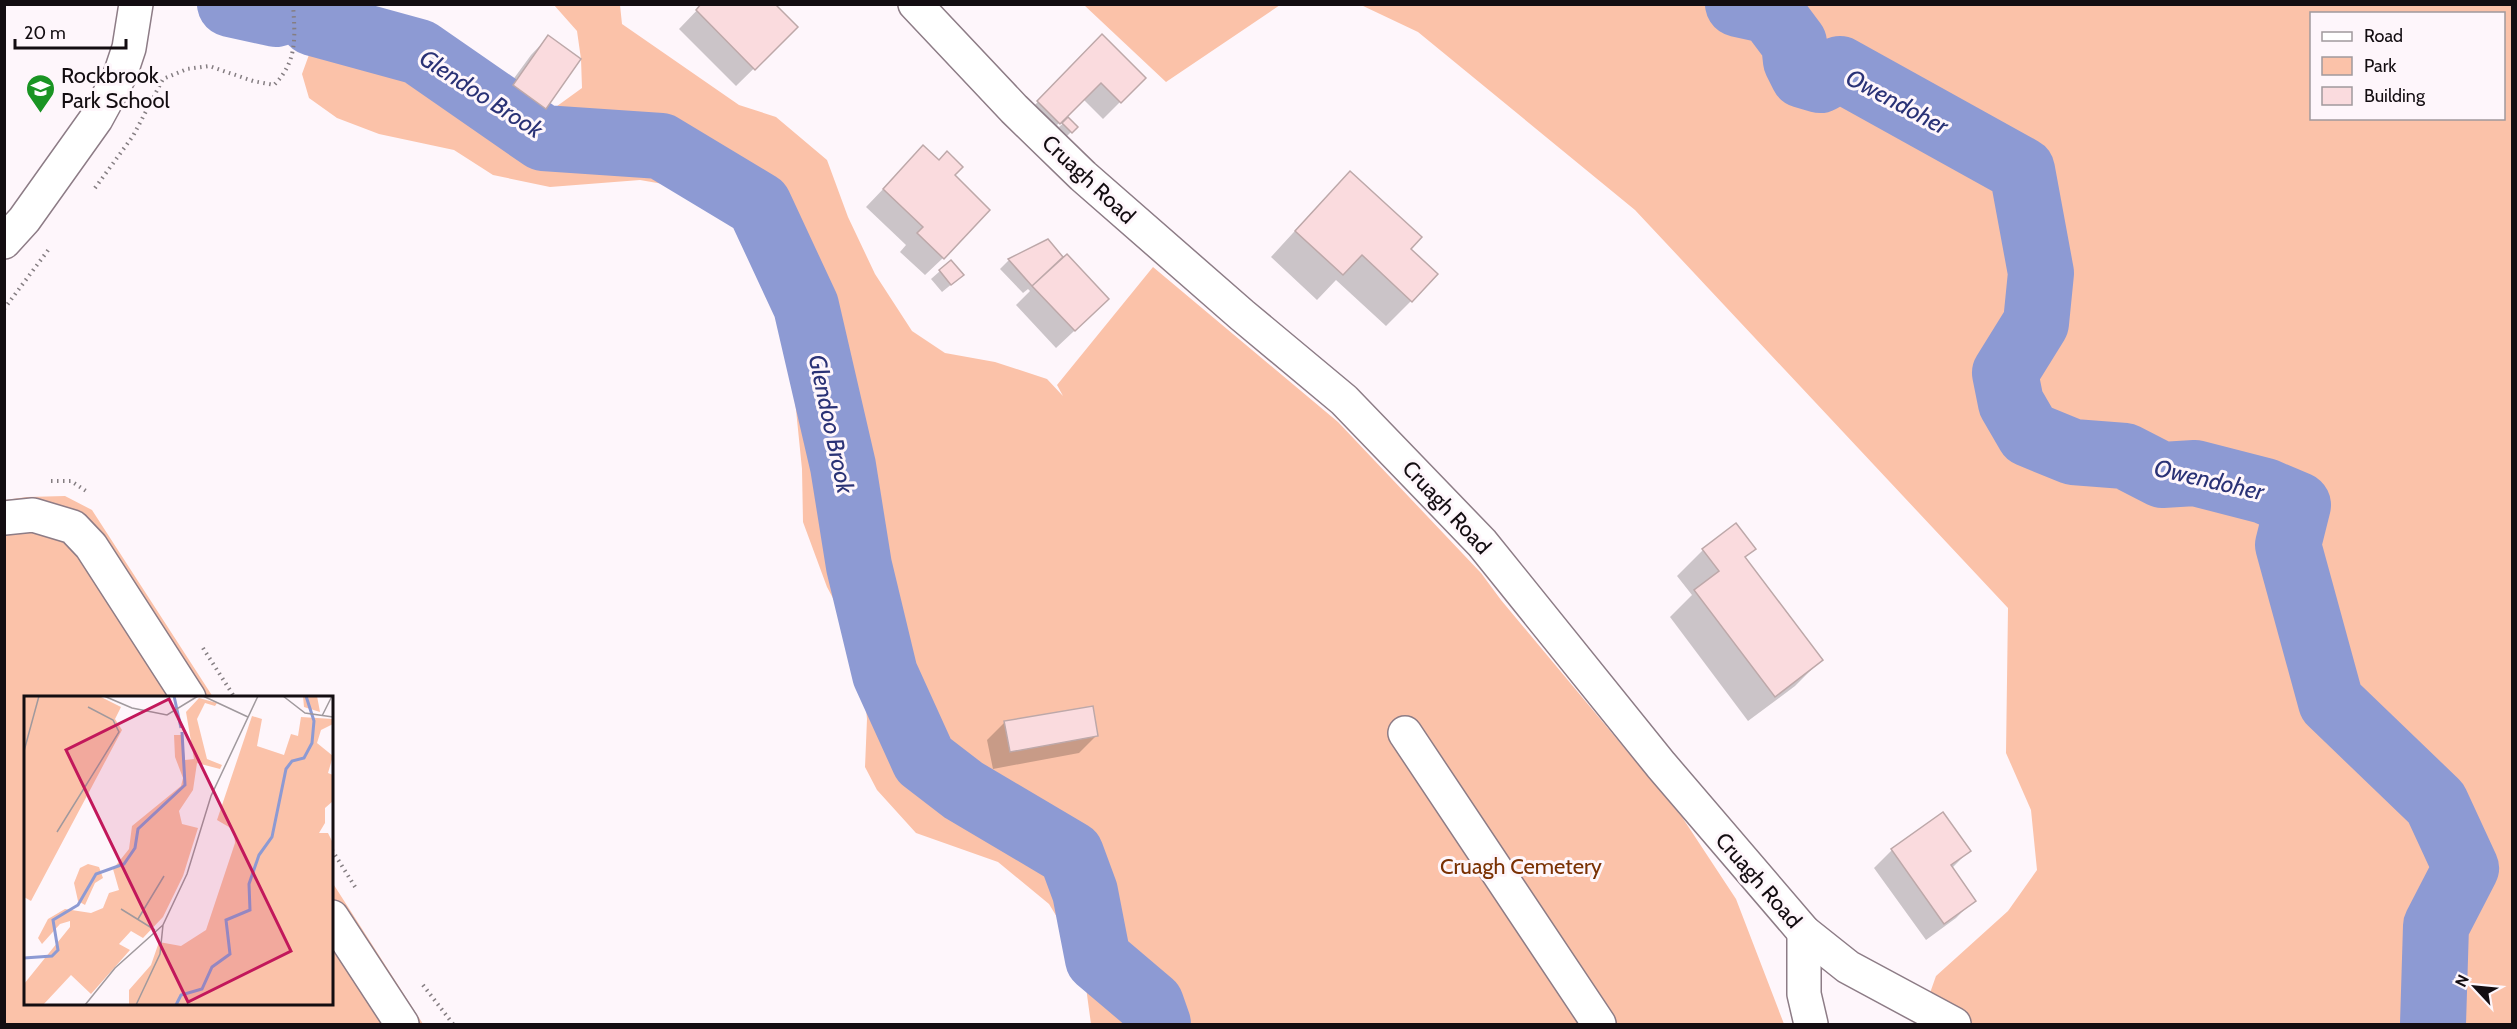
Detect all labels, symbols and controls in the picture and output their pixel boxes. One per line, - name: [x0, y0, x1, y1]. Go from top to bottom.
- scale bar: [15, 12, 126, 50]
- legend: [2310, 12, 2505, 120]
- text: 20 m: [24, 22, 66, 44]
- text: Road: [2364, 25, 2403, 47]
- water label: Glendoo Brook: [414, 43, 549, 145]
- text: Park: [2364, 55, 2397, 77]
- place label: Rockbrook Park School: [61, 62, 171, 114]
- water label: Owendoher: [1841, 63, 1955, 141]
- school or university icon: Rockbrook Park School: [24, 72, 56, 114]
- text: Building: [2364, 85, 2426, 107]
- street label: Cruagh Road: [1036, 129, 1141, 229]
- water label: Glendoo Brook: [803, 352, 861, 497]
- water label: Owendoher: [2151, 453, 2268, 507]
- street label: Cruagh Road: [1397, 455, 1497, 560]
- inset map: [24, 696, 333, 1005]
- street label: Cruagh Road: [1710, 827, 1808, 934]
- park label: Cruagh Cemetery: [1440, 853, 1602, 880]
- north arrow: [2445, 957, 2505, 1017]
- text: N: [2451, 971, 2473, 990]

